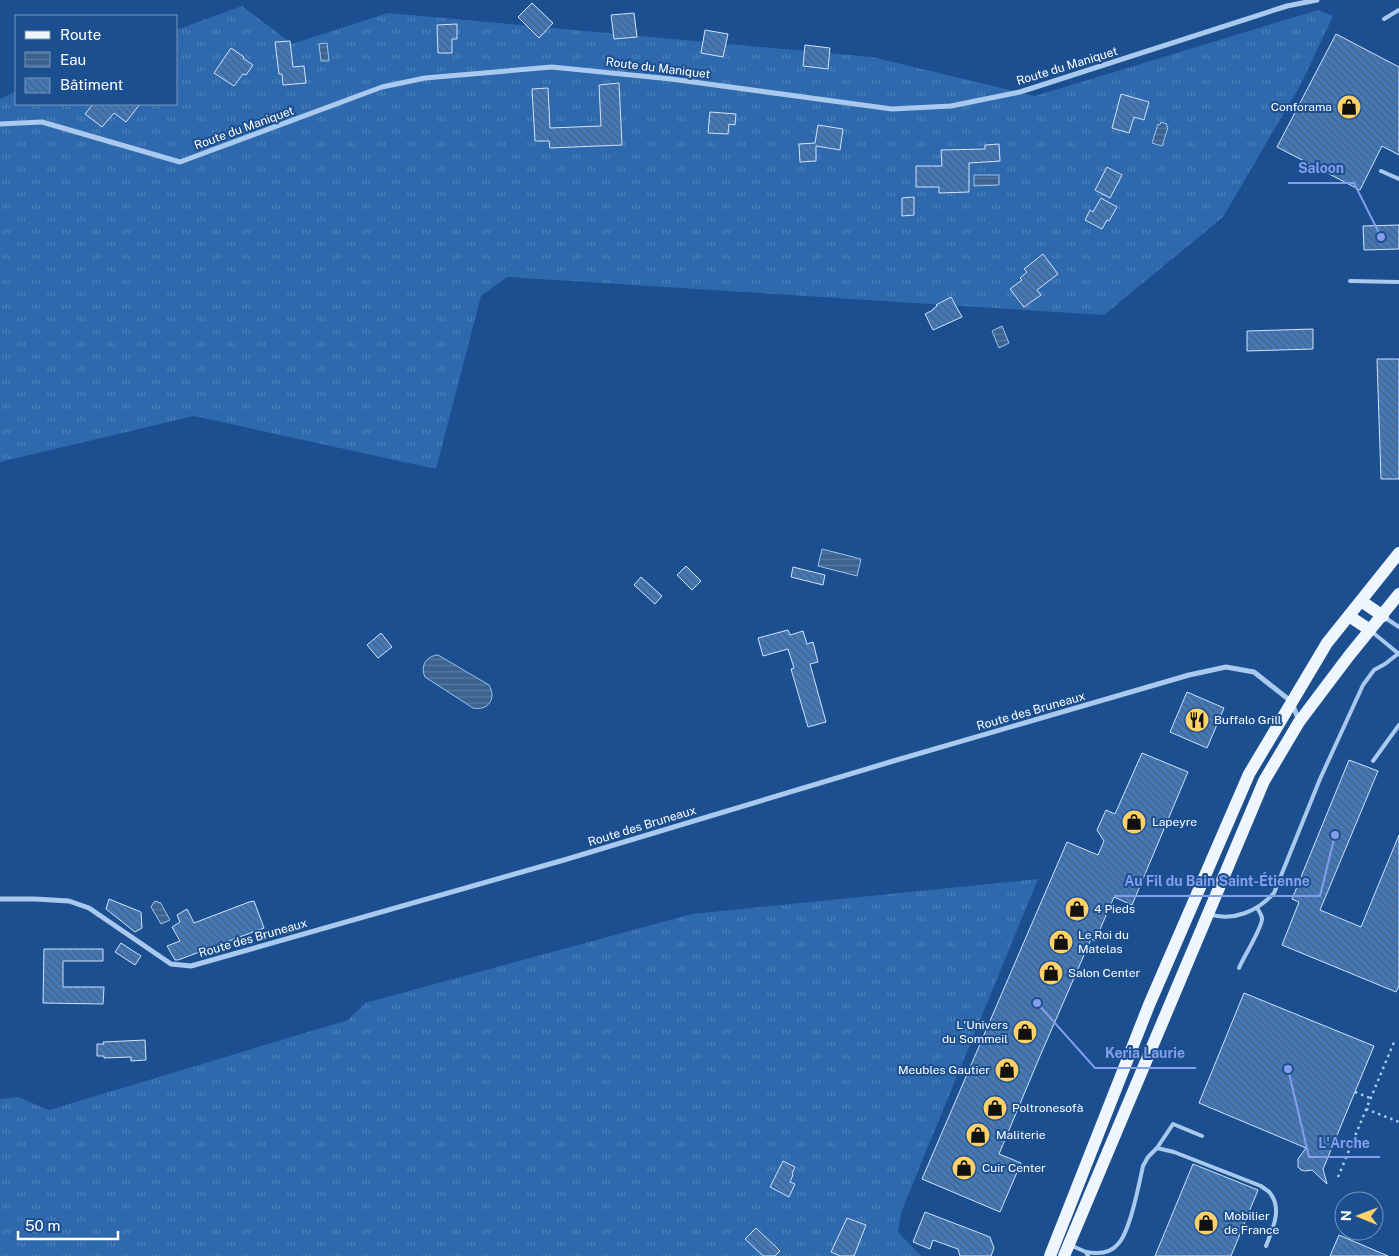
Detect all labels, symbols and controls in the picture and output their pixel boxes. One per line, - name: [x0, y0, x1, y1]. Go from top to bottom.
- legend: [15, 15, 178, 105]
- text: Route: [60, 26, 101, 43]
- street label: Route du Maniquet: [1015, 44, 1120, 88]
- text: Eau: [60, 51, 86, 68]
- street label: Route du Maniquet: [605, 55, 711, 81]
- text: Bâtiment: [60, 76, 123, 93]
- shop icon: Conforama: [1336, 94, 1362, 120]
- place label: Conforama: [1271, 100, 1332, 114]
- street label: Route du Maniquet: [192, 103, 296, 153]
- callout: Saloon: [1288, 154, 1354, 183]
- text: Saloon: [1298, 160, 1344, 176]
- street label: Route des Bruneaux: [975, 689, 1087, 733]
- restaurant icon: Buffalo Grill: [1184, 707, 1210, 733]
- place label: Buffalo Grill: [1214, 713, 1282, 727]
- street label: Route des Bruneaux: [586, 803, 698, 849]
- shop icon: Lapeyre: [1121, 809, 1147, 835]
- place label: Lapeyre: [1152, 815, 1197, 829]
- callout: Au Fil du Bain Saint-Étienne: [1114, 867, 1320, 896]
- text: Au Fil du Bain Saint-Étienne: [1124, 872, 1310, 889]
- shop icon: 4 Pieds: [1064, 896, 1090, 922]
- place label: 4 Pieds: [1094, 902, 1135, 916]
- street label: Route des Bruneaux: [197, 916, 309, 960]
- place label: Le Roi du Matelas: [1078, 928, 1129, 956]
- shop icon: Le Roi du Matelas: [1048, 929, 1074, 955]
- shop icon: Salon Center: [1038, 960, 1064, 986]
- place label: Salon Center: [1068, 966, 1141, 980]
- place label: L'Univers du Sommeil: [942, 1018, 1008, 1046]
- shop icon: L'Univers du Sommeil: [1012, 1019, 1038, 1045]
- callout: Keria Laurie: [1095, 1039, 1196, 1068]
- text: Keria Laurie: [1105, 1045, 1185, 1061]
- shop icon: Meubles Gautier: [994, 1057, 1020, 1083]
- place label: Meubles Gautier: [898, 1063, 990, 1077]
- shop icon: Poltronesofà: [982, 1095, 1008, 1121]
- place label: Poltronesofà: [1012, 1101, 1083, 1115]
- shop icon: Maliterie: [965, 1122, 991, 1148]
- place label: Maliterie: [996, 1128, 1046, 1142]
- callout: L'Arche: [1309, 1128, 1380, 1157]
- text: L'Arche: [1318, 1135, 1370, 1151]
- shop icon: Cuir Center: [951, 1155, 977, 1181]
- place label: Cuir Center: [982, 1161, 1046, 1175]
- north arrow: [1334, 1191, 1384, 1241]
- scale bar: [18, 1208, 118, 1240]
- place label: Mobilier de France: [1224, 1209, 1279, 1237]
- shop icon: Mobilier de France: [1193, 1210, 1219, 1236]
- text: N: [1338, 1210, 1354, 1221]
- text: 50 m: [25, 1217, 60, 1234]

